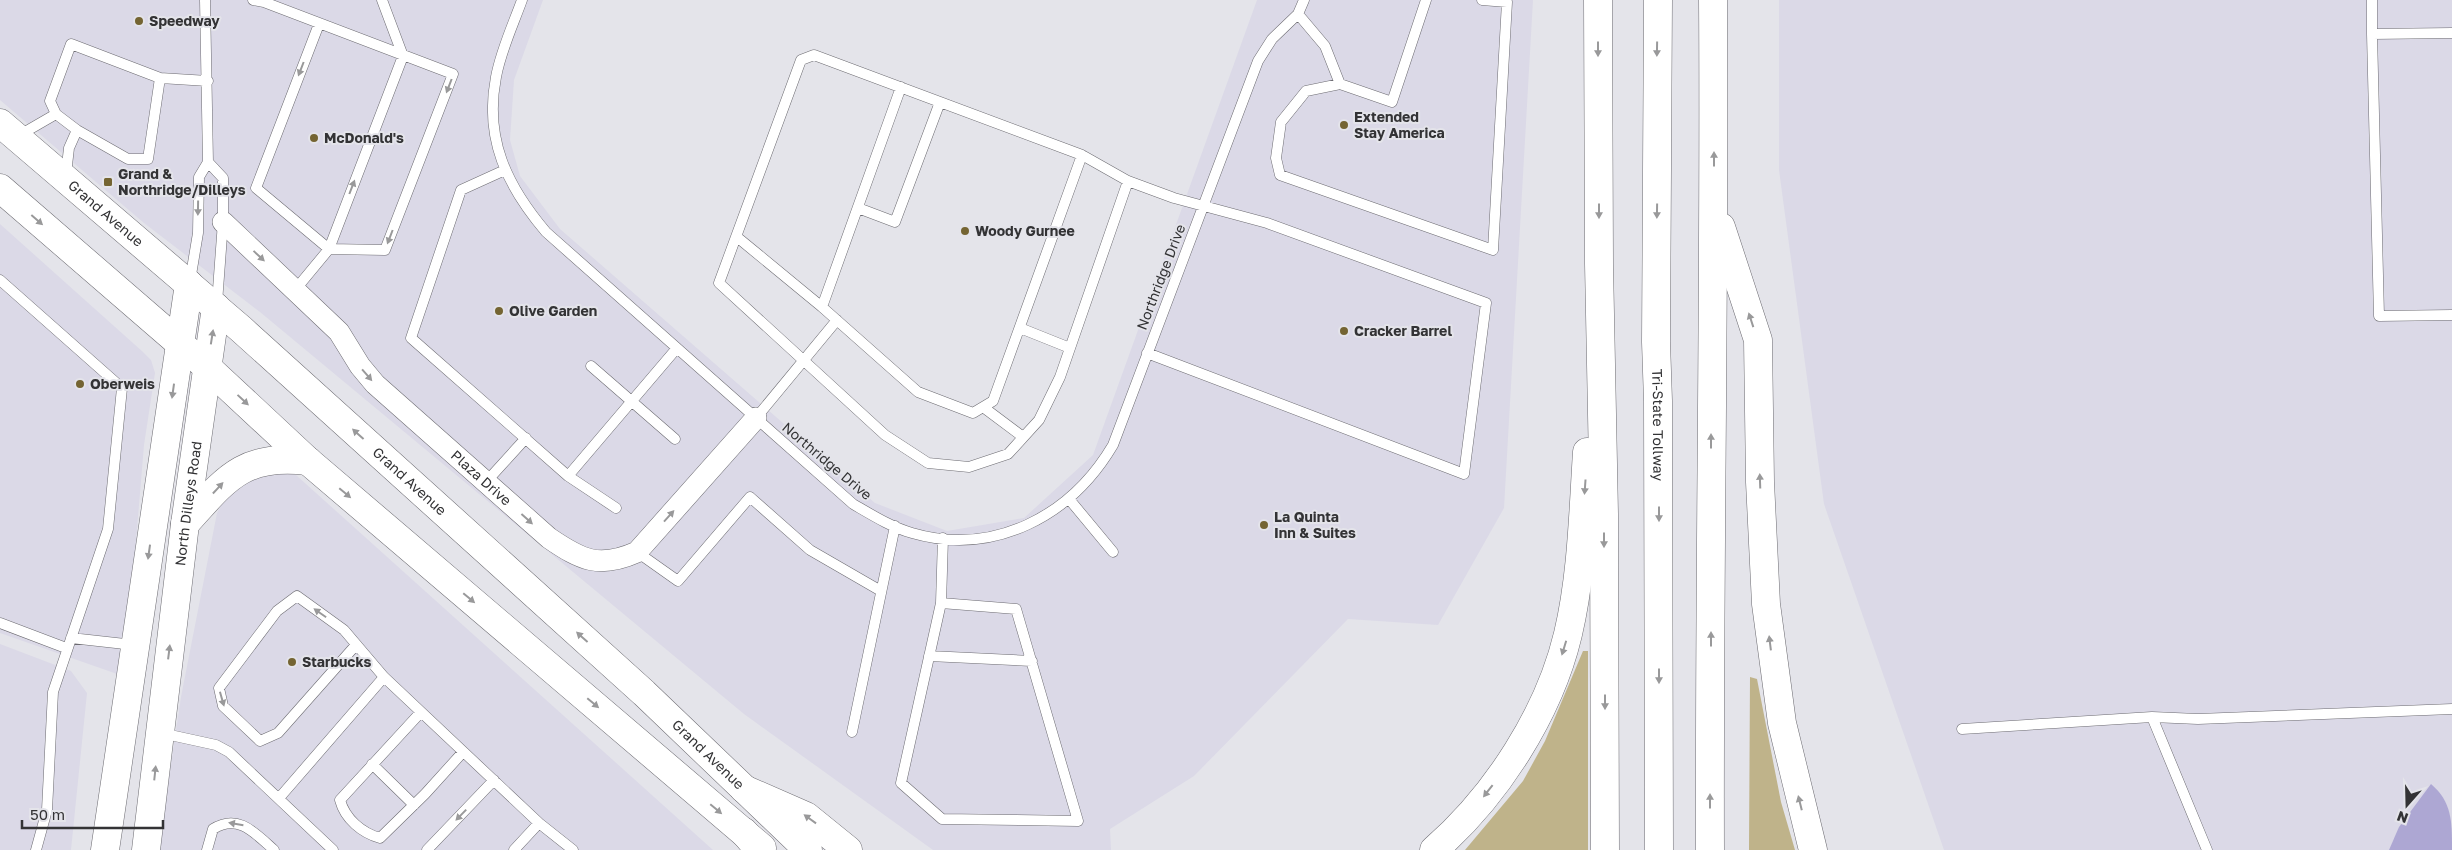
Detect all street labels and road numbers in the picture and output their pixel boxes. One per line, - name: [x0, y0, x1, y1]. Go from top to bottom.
- street label: Grand Avenue: [65, 176, 147, 250]
- street label: Northridge Drive: [1133, 222, 1188, 332]
- street label: Tri-State Tollway: [1649, 368, 1667, 481]
- street label: Northridge Drive: [779, 418, 876, 503]
- street label: North Dilleys Road: [171, 440, 205, 567]
- street label: Grand Avenue: [369, 443, 450, 518]
- street label: Plaza Drive: [448, 446, 515, 509]
- street label: Grand Avenue: [669, 716, 748, 793]

